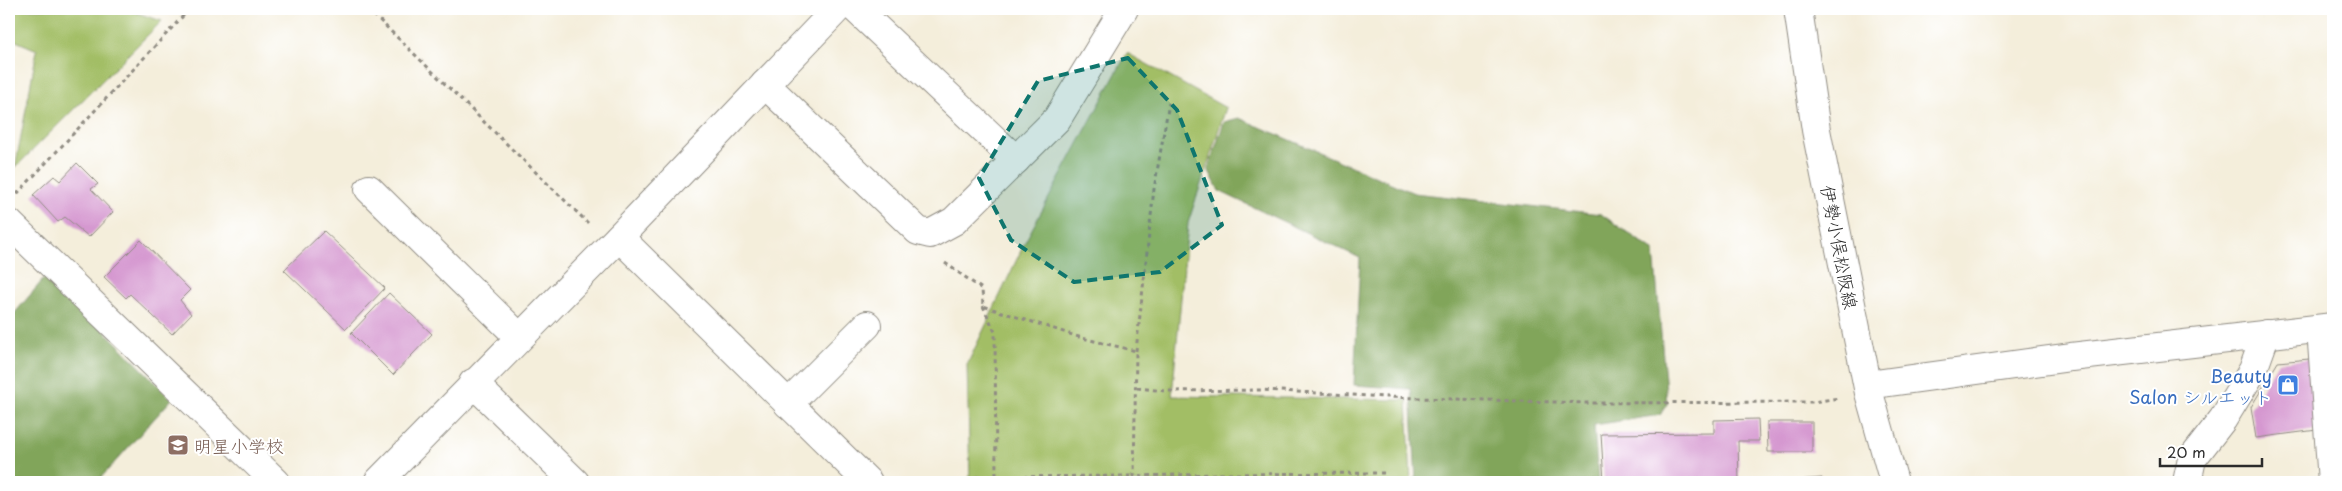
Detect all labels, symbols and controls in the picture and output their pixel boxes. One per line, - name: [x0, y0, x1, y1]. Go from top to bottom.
- street label: 伊勢小俣松阪線: [1815, 183, 1865, 311]
- place label: Beauty Salon シルエット: [2129, 362, 2272, 410]
- shop icon: Beauty Salon シルエット: [2276, 373, 2300, 397]
- place label: 明星小学校: [194, 432, 284, 459]
- school or university icon: 明星小学校: [166, 433, 190, 457]
- scale bar: [2160, 436, 2262, 468]
- text: 20 m: [2167, 440, 2206, 463]

